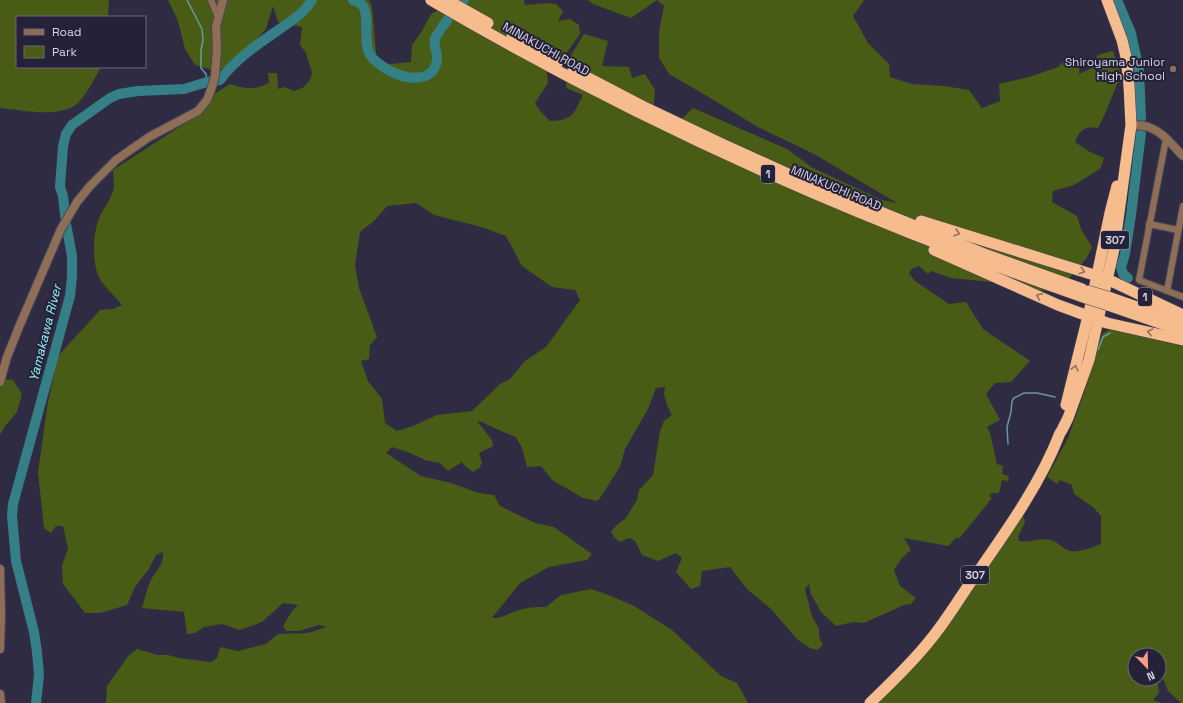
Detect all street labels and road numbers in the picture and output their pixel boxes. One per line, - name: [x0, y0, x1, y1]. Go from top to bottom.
- street label: MINAKUCHI ROAD: [500, 19, 592, 79]
- street label: MINAKUCHI ROAD: [788, 162, 884, 214]
- road number: 1: [761, 165, 775, 183]
- road number: 307: [1101, 231, 1129, 249]
- road number: 1: [1138, 288, 1152, 306]
- road number: 307: [961, 566, 989, 584]

